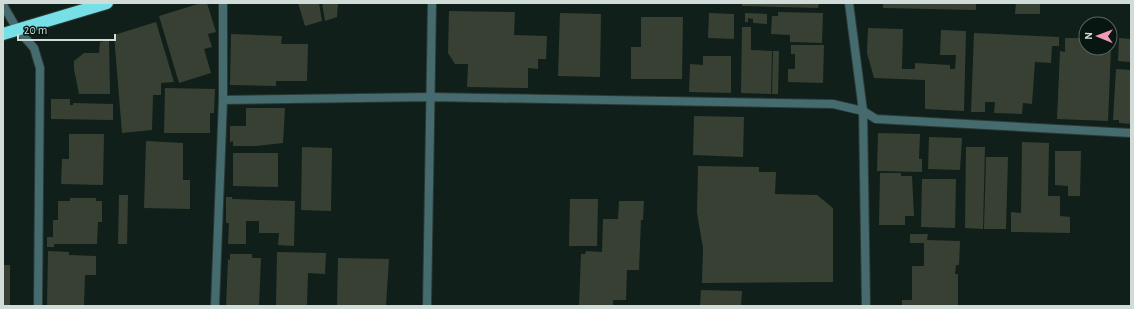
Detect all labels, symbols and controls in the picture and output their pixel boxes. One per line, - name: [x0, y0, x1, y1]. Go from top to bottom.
- scale bar: [18, 16, 115, 42]
- north arrow: [1078, 16, 1118, 56]
- text: 20 m: [24, 24, 47, 36]
- text: N: [1083, 32, 1094, 40]

